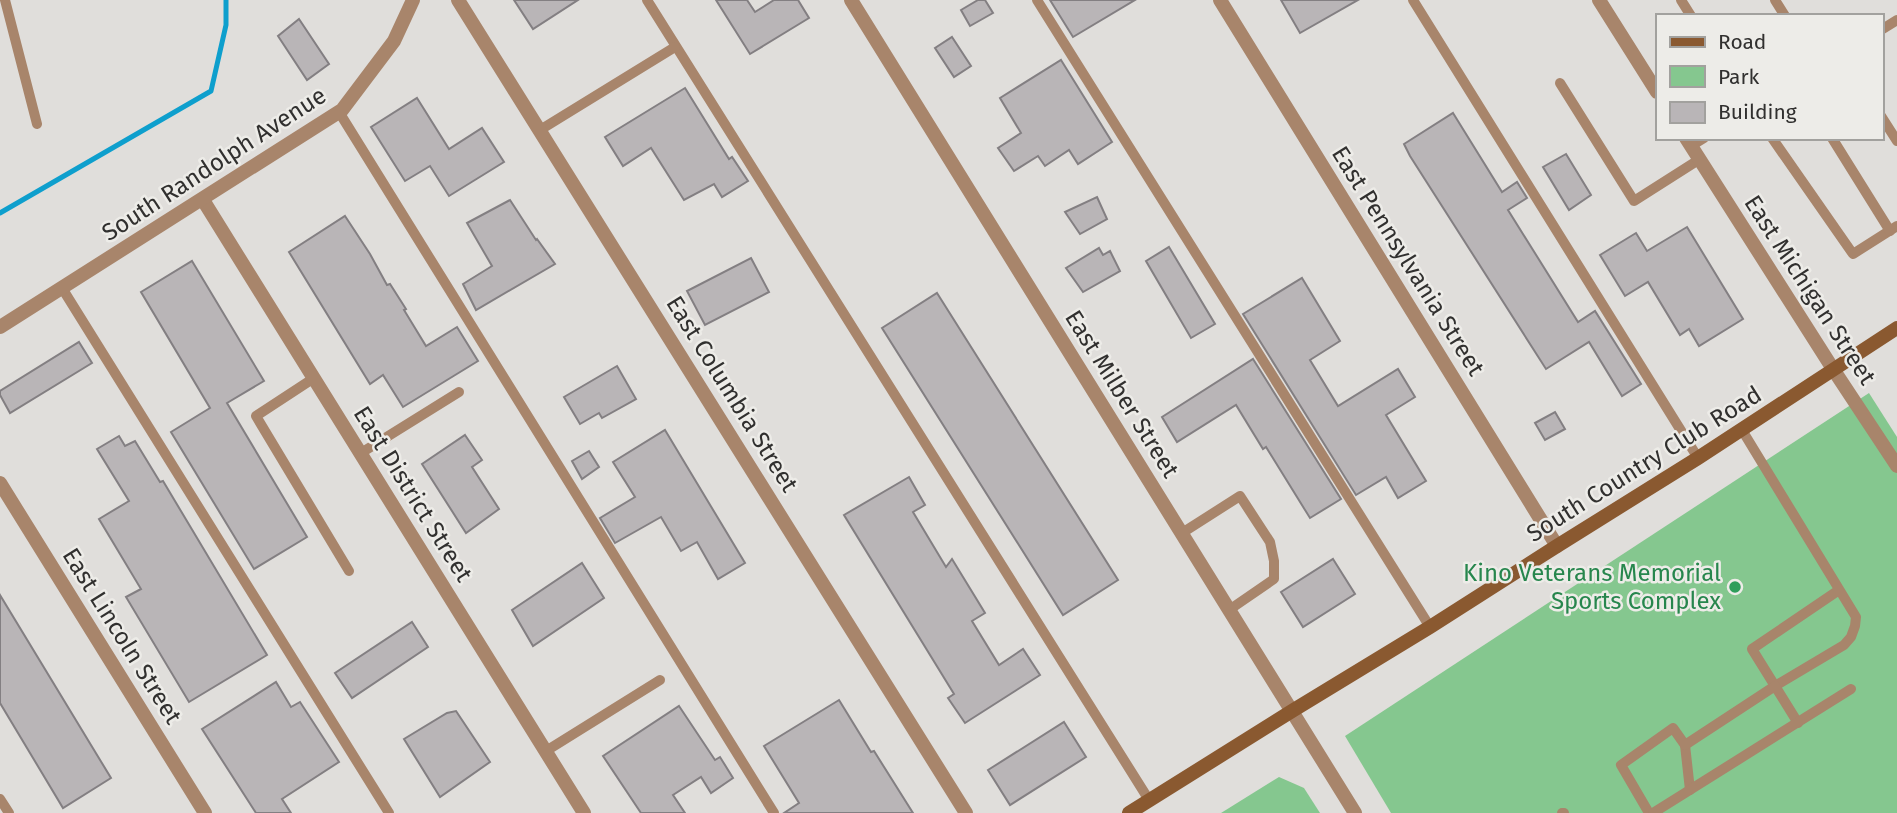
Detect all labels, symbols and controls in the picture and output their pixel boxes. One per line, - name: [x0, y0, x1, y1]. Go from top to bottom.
- legend: [1656, 14, 1883, 140]
- text: Road: [1718, 29, 1766, 55]
- text: Park: [1718, 64, 1760, 90]
- street label: South Randolph Avenue: [97, 81, 331, 247]
- text: Building: [1718, 99, 1797, 125]
- street label: East Pennsylvania Street: [1326, 141, 1490, 381]
- street label: East Michigan Street: [1738, 190, 1882, 390]
- street label: East Columbia Street: [660, 291, 804, 497]
- street label: East Milber Street: [1059, 305, 1185, 483]
- street label: South Country Club Road: [1521, 380, 1767, 548]
- street label: East District Street: [348, 401, 478, 587]
- street label: East Lincoln Street: [57, 543, 188, 729]
- place label: Kino Veterans Memorial Sports Complex: [1463, 559, 1721, 615]
- marker: Kino Veterans Memorial Sports Complex: [1727, 579, 1743, 595]

